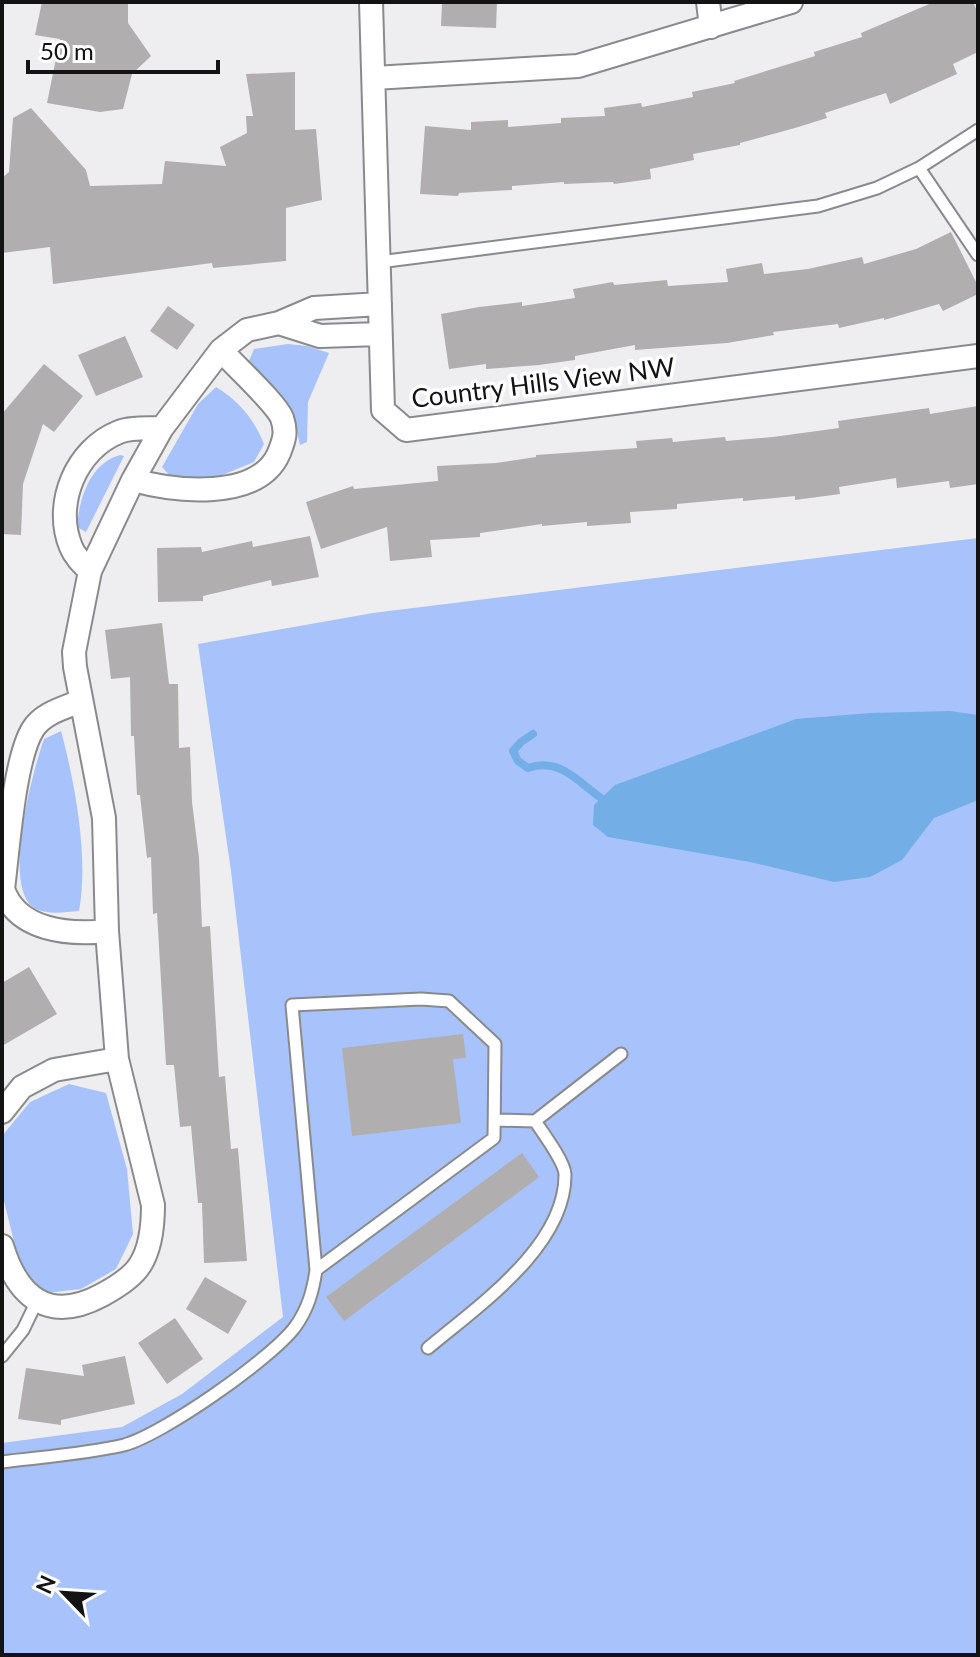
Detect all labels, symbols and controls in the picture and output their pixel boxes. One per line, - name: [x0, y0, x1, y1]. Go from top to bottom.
- scale bar: [28, 24, 218, 74]
- text: 50 m: [40, 36, 94, 65]
- street label: Country Hills View NW: [410, 350, 676, 414]
- north arrow: [24, 1553, 104, 1633]
- text: N: [30, 1571, 61, 1598]

